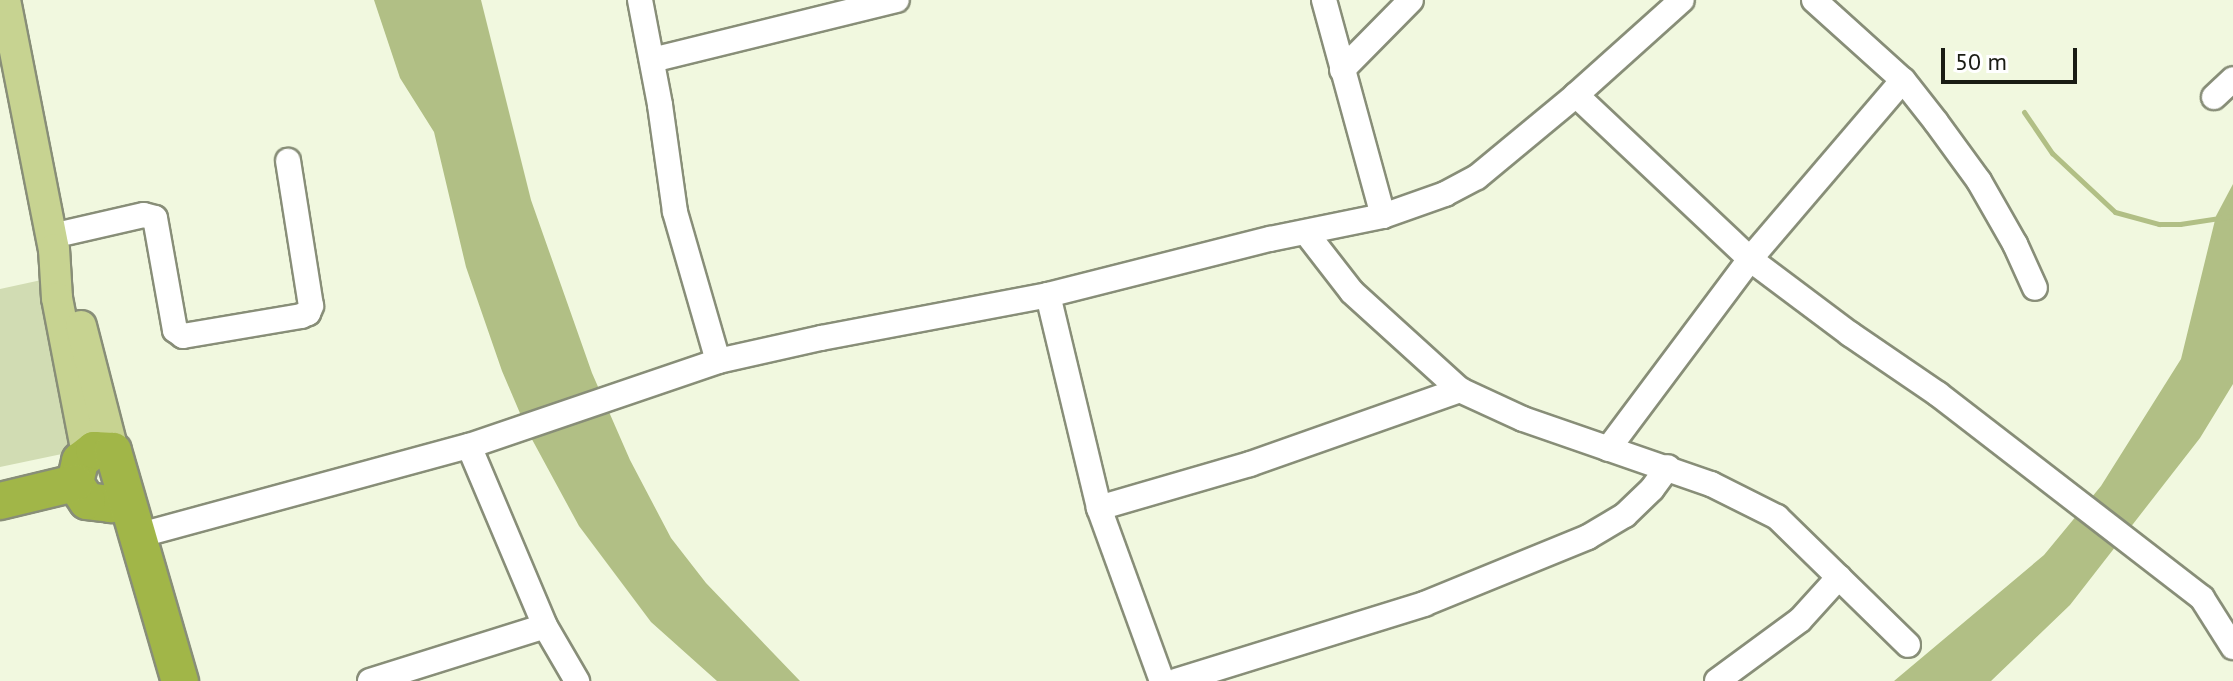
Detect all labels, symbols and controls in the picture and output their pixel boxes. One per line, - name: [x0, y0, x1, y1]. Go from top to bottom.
- scale bar: [1945, 32, 2081, 82]
- text: 50 m: [1955, 46, 2007, 77]

